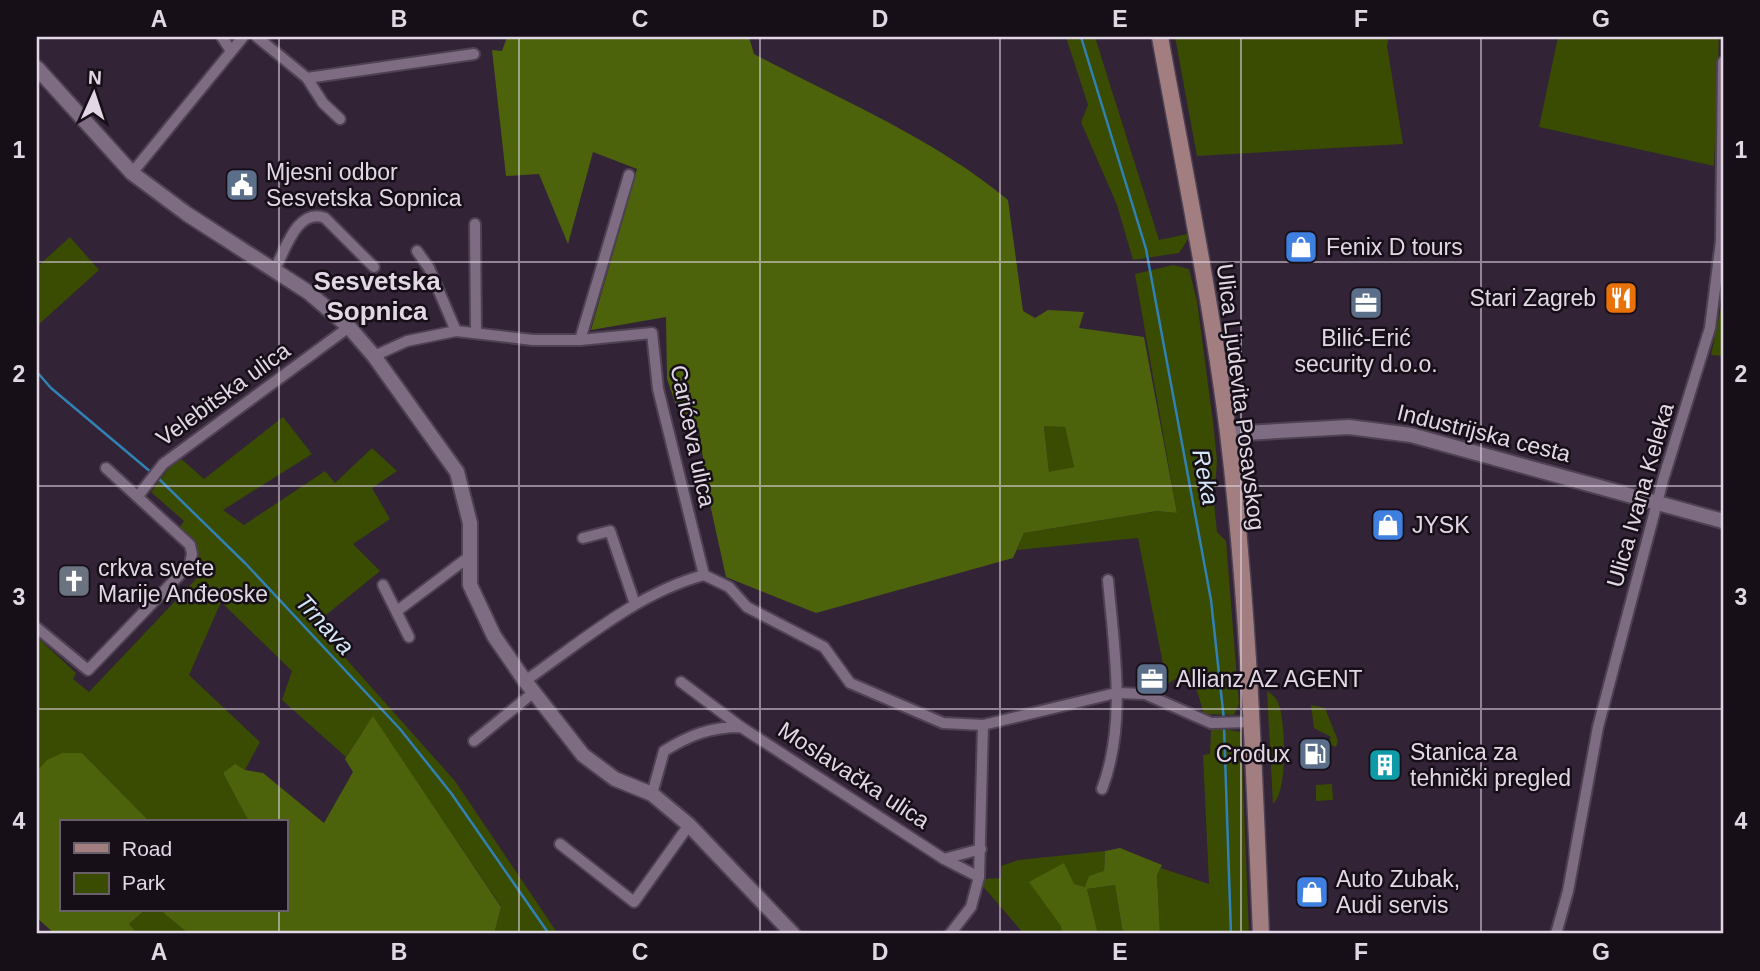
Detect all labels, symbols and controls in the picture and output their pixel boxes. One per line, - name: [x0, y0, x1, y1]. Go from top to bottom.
- text: A: [151, 6, 167, 32]
- text: B: [391, 6, 407, 32]
- text: C: [632, 6, 648, 32]
- text: D: [872, 6, 888, 32]
- text: E: [1112, 6, 1128, 32]
- text: F: [1354, 6, 1368, 32]
- text: G: [1592, 6, 1610, 32]
- north arrow: [60, 60, 130, 130]
- text: N: [87, 67, 102, 88]
- text: 1: [13, 137, 26, 163]
- text: 1: [1735, 137, 1748, 163]
- place label: Mjesni odbor Sesvetska Sopnica: [266, 159, 462, 211]
- public building icon: Mjesni odbor Sesvetska Sopnica: [223, 166, 261, 204]
- shop icon: Fenix D tours: [1282, 228, 1320, 266]
- place label: Fenix D tours: [1326, 234, 1463, 260]
- street label: Ulica Ljudevita Posavskog: [1212, 262, 1270, 532]
- district label: Sesvetska Sopnica: [313, 266, 441, 326]
- restaurant icon: Stari Zagreb: [1602, 279, 1640, 317]
- office icon: Bilić-Erić security d.o.o.: [1347, 284, 1385, 322]
- place label: Stari Zagreb: [1469, 285, 1596, 311]
- place label: Bilić-Erić security d.o.o.: [1294, 325, 1438, 377]
- street label: Velebitska ulica: [151, 337, 295, 451]
- text: 2: [13, 361, 25, 387]
- text: 2: [1735, 361, 1747, 387]
- street label: Carićeva ulica: [665, 363, 721, 510]
- street label: Industrijska cesta: [1395, 399, 1574, 467]
- street label: Ulica Ivana Keleka: [1601, 400, 1679, 590]
- water label: Reka: [1187, 447, 1225, 507]
- shop icon: JYSK: [1369, 506, 1407, 544]
- place label: JYSK: [1412, 512, 1470, 538]
- place label: crkva svete Marije Anđeoske: [98, 555, 268, 607]
- church icon: crkva svete Marije Anđeoske: [55, 562, 93, 600]
- text: 3: [13, 584, 25, 610]
- text: 3: [1735, 584, 1747, 610]
- water label: Trnava: [290, 588, 360, 660]
- office icon: Allianz AZ AGENT: [1133, 660, 1171, 698]
- place label: Allianz AZ AGENT: [1176, 666, 1363, 692]
- street label: Moslavačka ulica: [773, 716, 935, 834]
- fuel station icon: Crodux: [1296, 735, 1334, 773]
- place label: Stanica za tehnički pregled: [1410, 739, 1571, 791]
- place label: Crodux: [1216, 741, 1290, 767]
- building icon: Stanica za tehnički pregled: [1366, 746, 1404, 784]
- text: 4: [13, 808, 26, 834]
- text: 4: [1735, 808, 1748, 834]
- legend: [60, 820, 287, 912]
- text: Road: [122, 837, 172, 860]
- place label: Auto Zubak, Audi servis: [1336, 866, 1460, 918]
- text: Park: [122, 871, 166, 894]
- shop icon: Auto Zubak, Audi servis: [1293, 873, 1331, 911]
- text: A: [151, 939, 167, 965]
- text: B: [391, 939, 407, 965]
- text: C: [632, 939, 648, 965]
- text: D: [872, 939, 888, 965]
- text: E: [1112, 939, 1128, 965]
- text: F: [1354, 939, 1368, 965]
- text: G: [1592, 939, 1610, 965]

